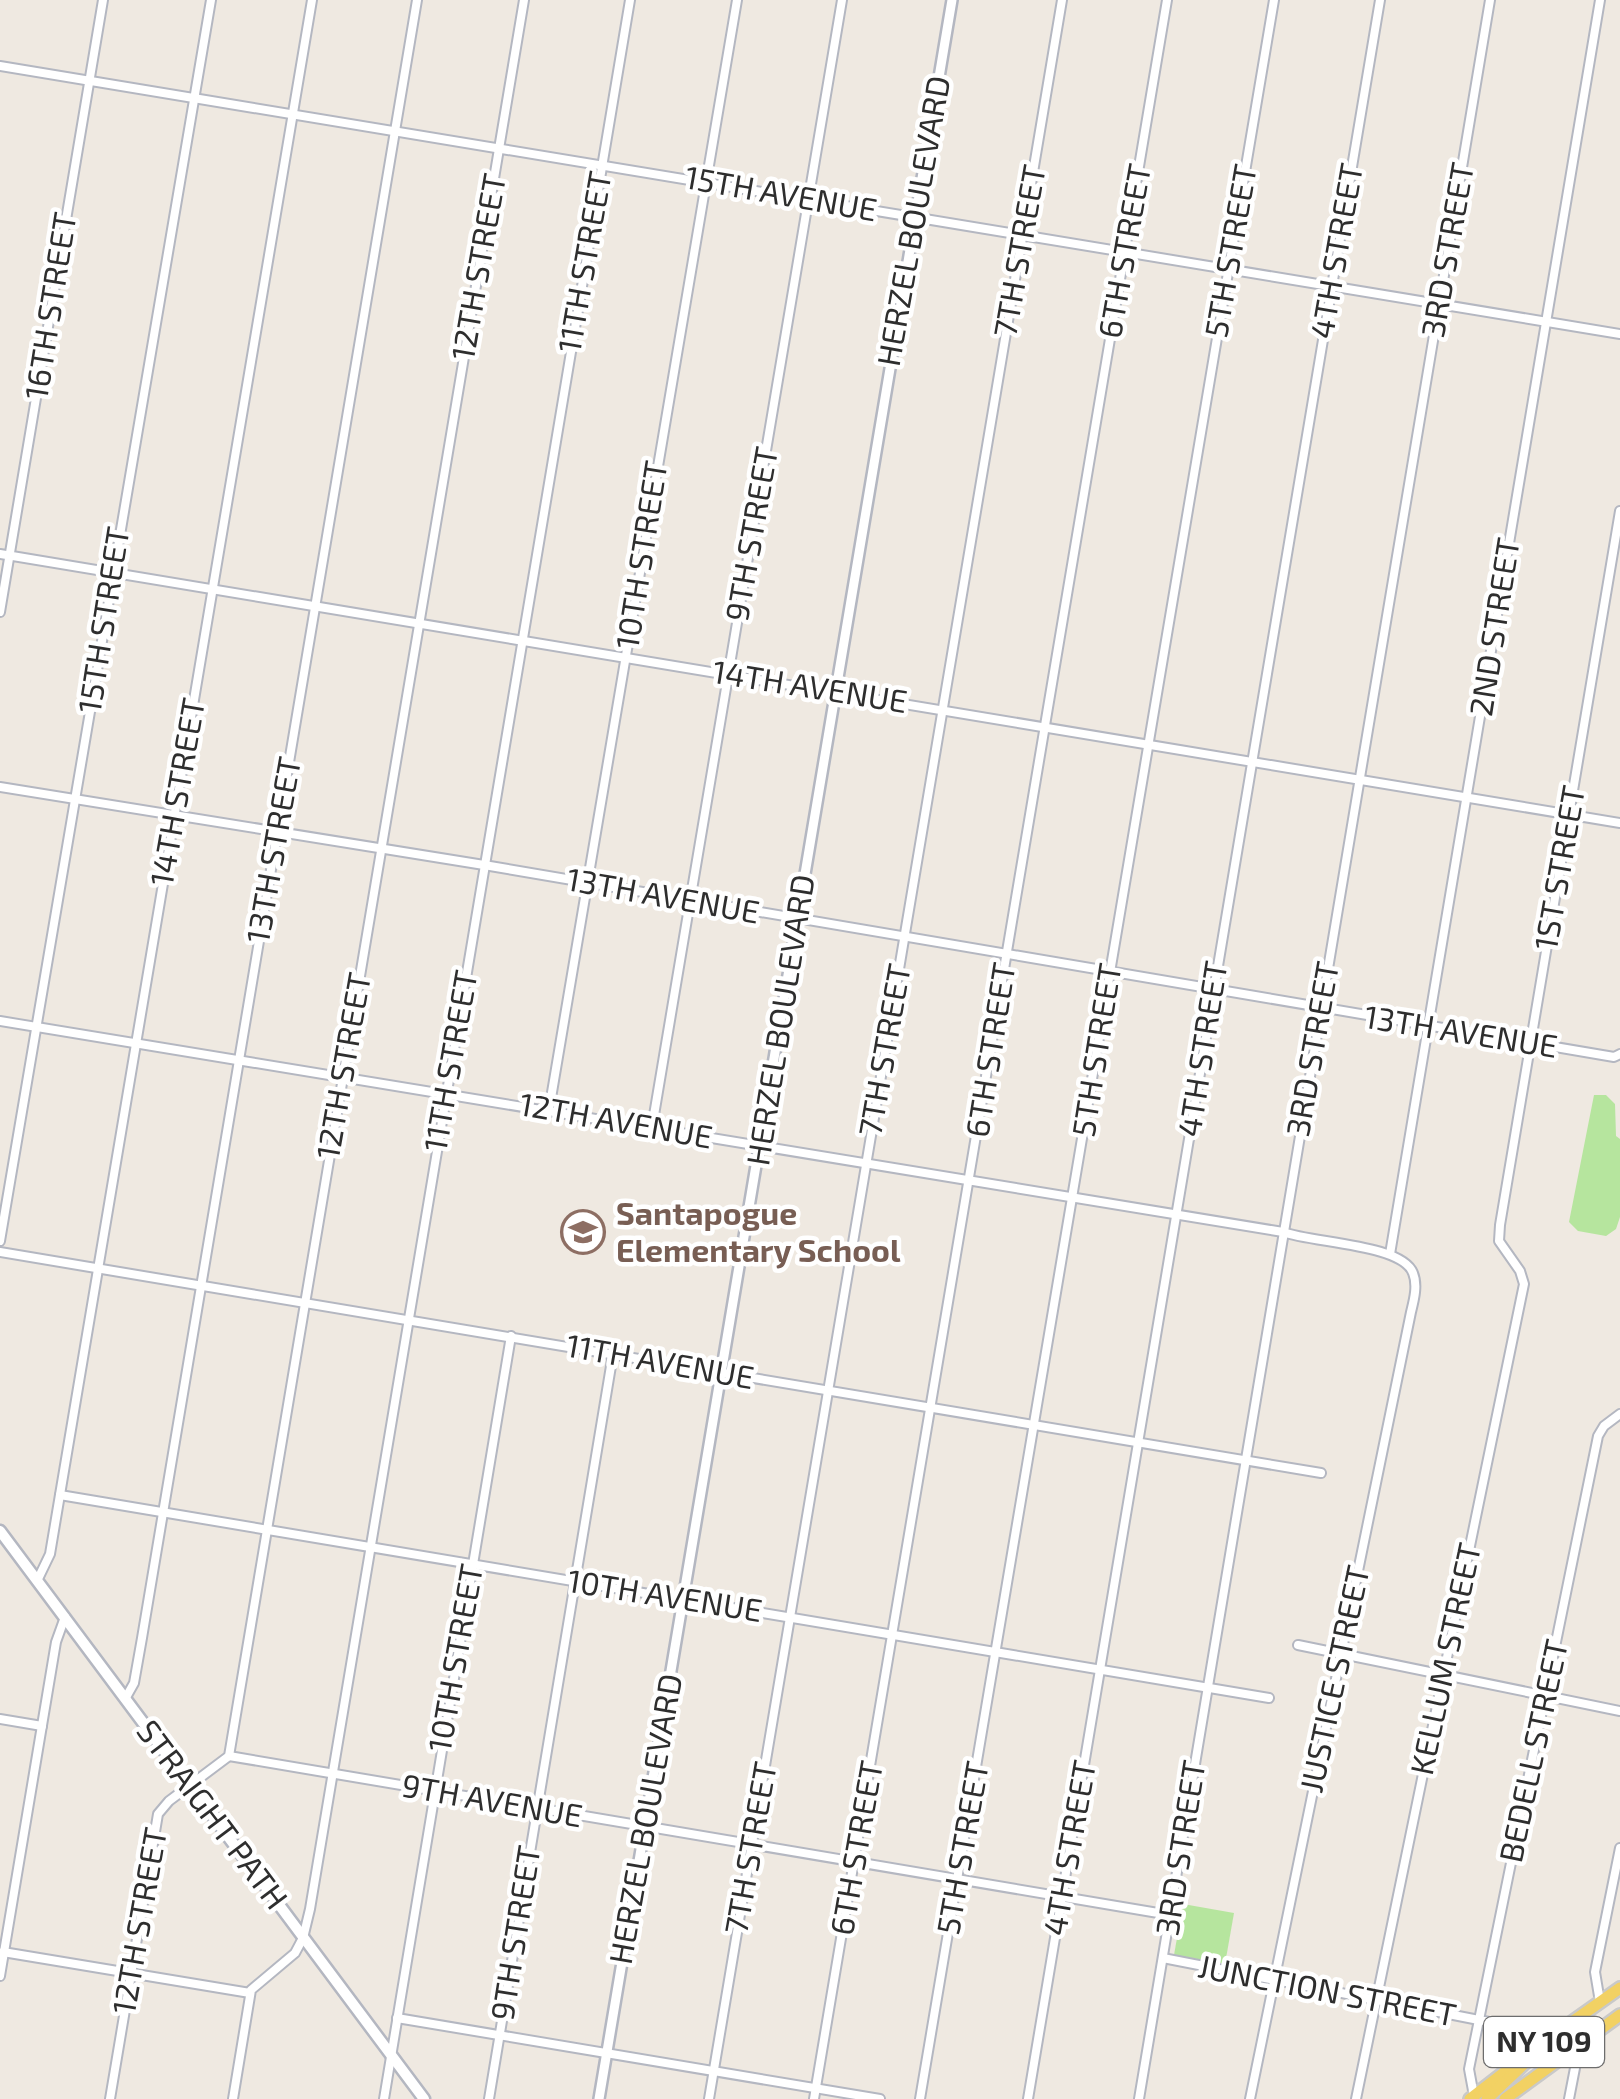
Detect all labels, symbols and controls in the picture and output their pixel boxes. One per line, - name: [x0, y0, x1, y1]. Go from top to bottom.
- street label: HERZEL BOULEVARD: [868, 72, 956, 369]
- street label: 15TH AVENUE: [682, 156, 880, 228]
- street label: 3RD STREET: [1412, 159, 1480, 340]
- street label: 4TH STREET: [1301, 160, 1369, 341]
- street label: 6TH STREET: [1089, 161, 1157, 341]
- street label: 5TH STREET: [1195, 161, 1263, 340]
- street label: 7TH STREET: [984, 162, 1052, 340]
- street label: 11TH STREET: [548, 168, 618, 355]
- street label: 12TH STREET: [442, 170, 512, 363]
- street label: 16TH STREET: [15, 209, 83, 402]
- street label: 9TH STREET: [716, 444, 784, 624]
- street label: 10TH STREET: [606, 458, 674, 651]
- street label: 15TH STREET: [69, 524, 135, 715]
- street label: 2ND STREET: [1460, 535, 1526, 718]
- street label: 14TH AVENUE: [710, 651, 910, 719]
- street label: 14TH STREET: [141, 695, 211, 888]
- street label: 13TH STREET: [237, 754, 307, 946]
- street label: 1ST STREET: [1525, 782, 1591, 953]
- street label: 13TH AVENUE: [564, 858, 763, 930]
- street label: HERZEL BOULEVARD: [737, 871, 821, 1168]
- street label: 4TH STREET: [1168, 958, 1234, 1139]
- street label: 3RD STREET: [1277, 958, 1345, 1139]
- street label: 6TH STREET: [956, 960, 1022, 1140]
- street label: 5TH STREET: [1063, 960, 1127, 1139]
- street label: 7TH STREET: [849, 961, 917, 1139]
- street label: 11TH STREET: [414, 967, 484, 1154]
- street label: 12TH STREET: [307, 969, 377, 1162]
- street label: 13TH AVENUE: [1362, 996, 1561, 1064]
- street label: 12TH AVENUE: [517, 1083, 716, 1155]
- place label: Santapogue Elementary School: [616, 1193, 901, 1269]
- school or university icon: Santapogue Elementary School: [560, 1209, 606, 1255]
- street label: 11TH AVENUE: [564, 1325, 757, 1395]
- street label: KELLUM STREET: [1401, 1539, 1487, 1778]
- street label: 10TH AVENUE: [565, 1560, 765, 1628]
- street label: 10TH STREET: [419, 1561, 489, 1754]
- street label: JUSTICE STREET: [1290, 1562, 1376, 1796]
- street label: BEDELL STREET: [1490, 1636, 1574, 1866]
- street label: HERZEL BOULEVARD: [600, 1670, 688, 1967]
- street label: STRAIGHT PATH: [130, 1712, 297, 1916]
- street label: 4TH STREET: [1034, 1757, 1102, 1938]
- street label: 3RD STREET: [1146, 1757, 1212, 1938]
- street label: 6TH STREET: [821, 1758, 889, 1938]
- street label: 5TH STREET: [927, 1758, 995, 1937]
- street label: 7TH STREET: [715, 1759, 783, 1937]
- street label: 9TH AVENUE: [399, 1764, 586, 1834]
- street label: 12TH STREET: [103, 1824, 173, 2017]
- street label: 9TH STREET: [481, 1843, 547, 2023]
- street label: JUNCTION STREET: [1195, 1945, 1460, 2033]
- road number: NY 109: [1484, 2017, 1604, 2067]

